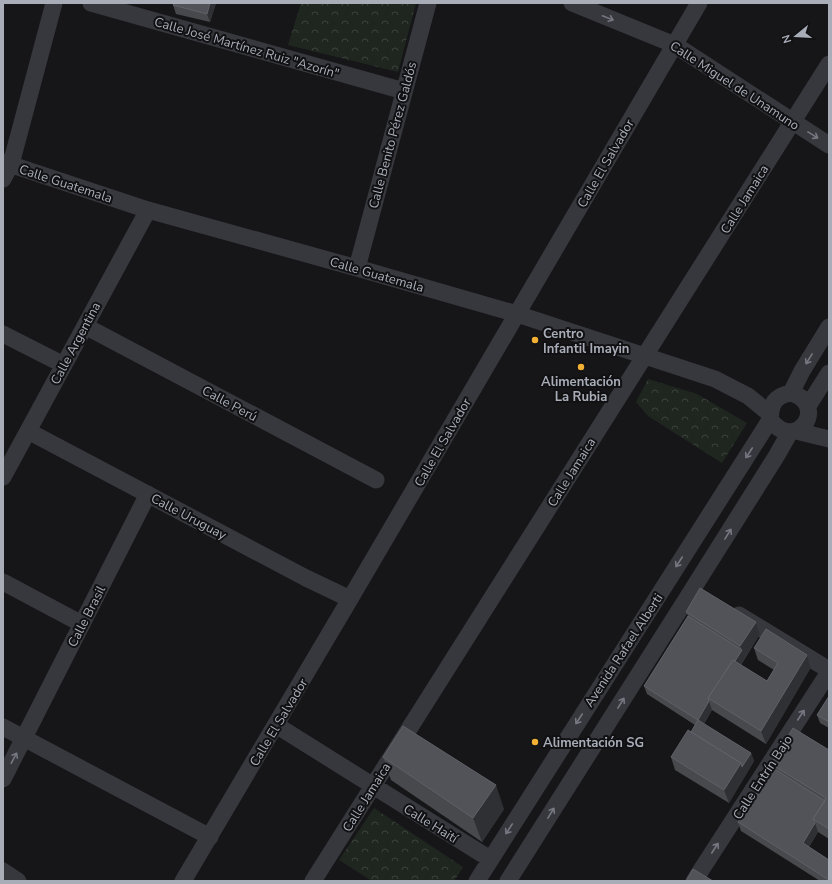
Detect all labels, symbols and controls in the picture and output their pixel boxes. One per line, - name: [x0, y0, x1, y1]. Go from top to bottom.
- street label: Calle José Martínez Ruiz "Azorín": [152, 13, 341, 83]
- one-way arrow: [601, 14, 613, 22]
- north arrow: [776, 16, 816, 56]
- text: N: [779, 33, 795, 45]
- street label: Calle Miguel de Unamuno: [666, 37, 803, 135]
- street label: Calle Benito Pérez Galdós: [365, 60, 421, 211]
- street label: Calle El Salvador: [573, 116, 639, 211]
- one-way arrow: [807, 131, 818, 139]
- street label: Calle Guatemala: [17, 160, 115, 208]
- street label: Calle Jamaica: [716, 162, 773, 238]
- street label: Calle Guatemala: [328, 253, 426, 297]
- street label: Calle Argentina: [47, 299, 105, 388]
- place label: Centro Infantil Imayin: [543, 325, 629, 358]
- marker: Centro Infantil Imayin: [530, 335, 540, 345]
- one-way arrow: [804, 354, 813, 365]
- marker: Alimentación La Rubia: [576, 362, 586, 372]
- place label: Alimentación La Rubia: [541, 373, 621, 406]
- street label: Calle Perú: [199, 382, 260, 426]
- street label: Calle El Salvador: [410, 395, 476, 490]
- street label: Calle Jamaica: [543, 435, 600, 511]
- one-way arrow: [745, 447, 753, 458]
- street label: Calle Uruguay: [148, 489, 230, 544]
- one-way arrow: [724, 529, 732, 540]
- one-way arrow: [675, 556, 683, 567]
- street label: Calle Brasil: [64, 583, 110, 650]
- street label: Avenida Rafael Alberti: [580, 590, 667, 711]
- street label: Calle El Salvador: [245, 675, 312, 770]
- one-way arrow: [617, 698, 625, 709]
- one-way arrow: [797, 710, 805, 721]
- one-way arrow: [575, 713, 583, 724]
- street label: Calle Entrín Bajo: [729, 732, 797, 823]
- place label: Alimentación SG: [543, 734, 644, 752]
- marker: Alimentación SG: [530, 737, 540, 747]
- one-way arrow: [10, 752, 18, 764]
- street label: Calle Jamaica: [338, 760, 395, 836]
- street label: Calle Haití: [400, 800, 462, 848]
- one-way arrow: [547, 807, 556, 818]
- one-way arrow: [505, 823, 513, 834]
- one-way arrow: [712, 842, 720, 854]

